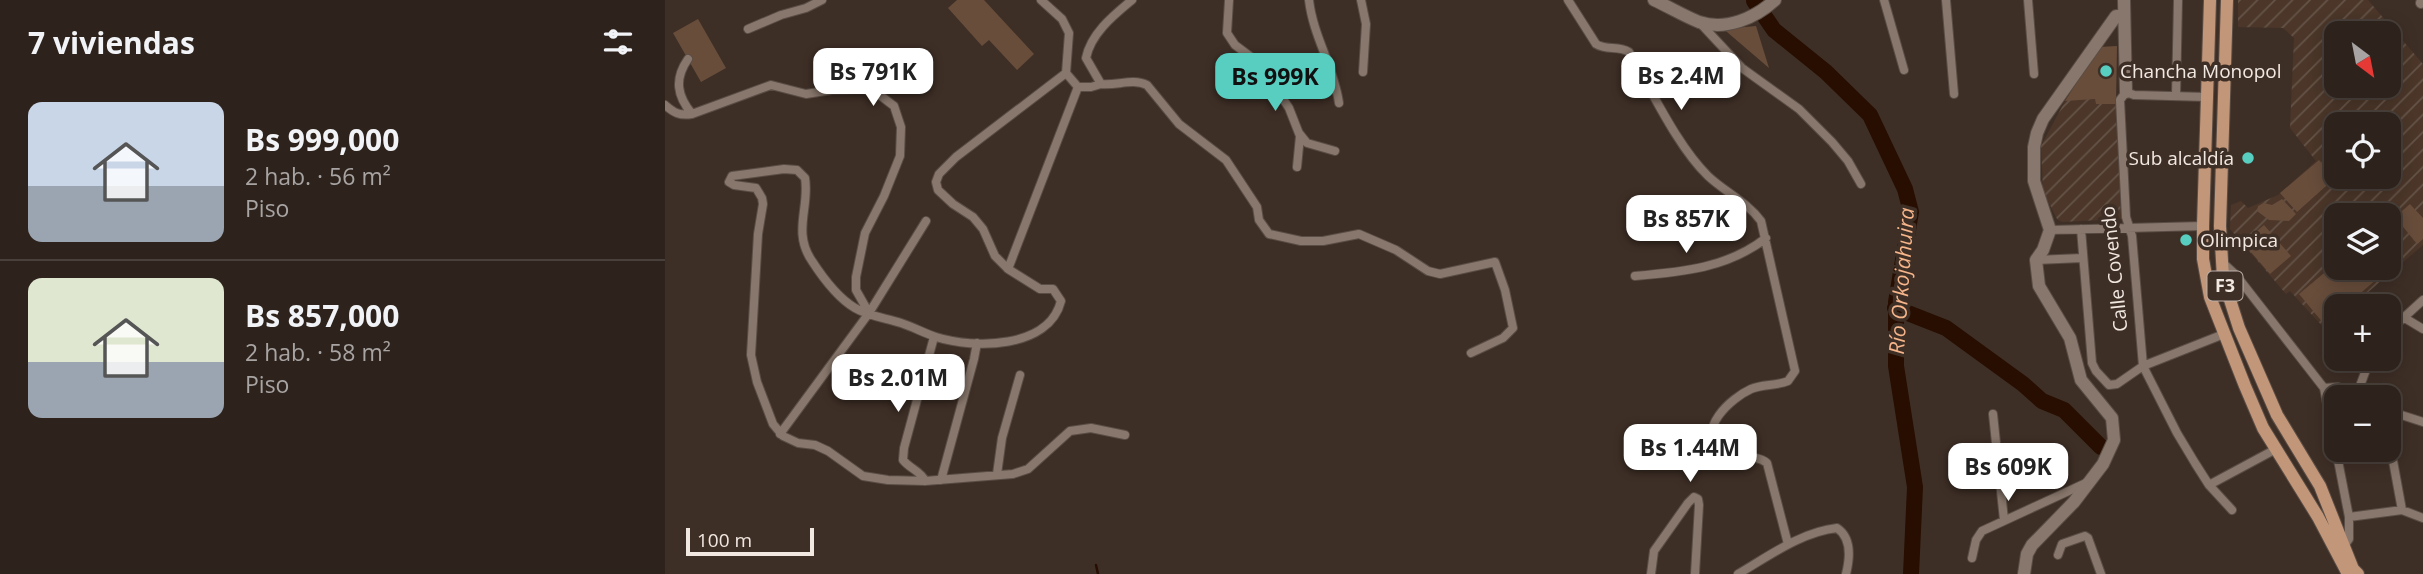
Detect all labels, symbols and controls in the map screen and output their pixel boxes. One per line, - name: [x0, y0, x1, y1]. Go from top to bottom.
- north arrow: [2324, 21, 2401, 98]
- map controls: [2324, 21, 2401, 462]
- text: 7 viviendas: [28, 22, 195, 63]
- icon: filters: [599, 23, 637, 61]
- pin: Bs 791K: [808, 48, 938, 108]
- pin: Bs 2.4M: [1616, 52, 1746, 112]
- pin: Bs 999K: [1210, 54, 1340, 113]
- text: Bs 791K: [829, 55, 917, 87]
- place label: Chancha Monopol: [2120, 58, 2282, 84]
- text: Bs 2.4M: [1637, 59, 1725, 91]
- text: Bs 999K: [1231, 60, 1319, 92]
- marker: Chancha Monopol: [2098, 63, 2114, 79]
- button: locate: [2324, 112, 2401, 189]
- text: Bs 999,000: [245, 119, 399, 160]
- icon: home: [84, 130, 168, 214]
- place label: Sub alcaldía: [2129, 145, 2234, 171]
- marker: Sub alcaldía: [2240, 150, 2256, 166]
- text: 2 hab. · 56 m²: [245, 160, 391, 192]
- text: Piso: [245, 192, 289, 224]
- pin: Bs 857K: [1621, 196, 1751, 255]
- text: Bs 857K: [1642, 202, 1730, 234]
- button: layers: [2324, 203, 2401, 280]
- street label: Calle Covendo: [2094, 205, 2134, 333]
- water label: Río Orkojahuira: [1882, 207, 1920, 355]
- place label: Olimpica: [2200, 227, 2278, 253]
- marker: Olimpica: [2178, 232, 2194, 248]
- road number: F3: [2207, 272, 2243, 300]
- button: +: [2324, 294, 2401, 371]
- text: Bs 857,000: [245, 295, 399, 336]
- icon: home: [84, 306, 168, 390]
- text: 2 hab. · 58 m²: [245, 336, 391, 368]
- pin: Bs 2.01M: [826, 354, 970, 414]
- text: Bs 2.01M: [848, 361, 948, 393]
- text: Piso: [245, 368, 289, 400]
- button: −: [2324, 385, 2401, 462]
- pin: Bs 1.44M: [1618, 424, 1762, 484]
- text: Bs 1.44M: [1640, 431, 1740, 463]
- pin: Bs 609K: [1943, 444, 2073, 503]
- text: Bs 609K: [1964, 450, 2052, 482]
- scale bar: [686, 525, 814, 557]
- text: 100 m: [697, 527, 752, 553]

